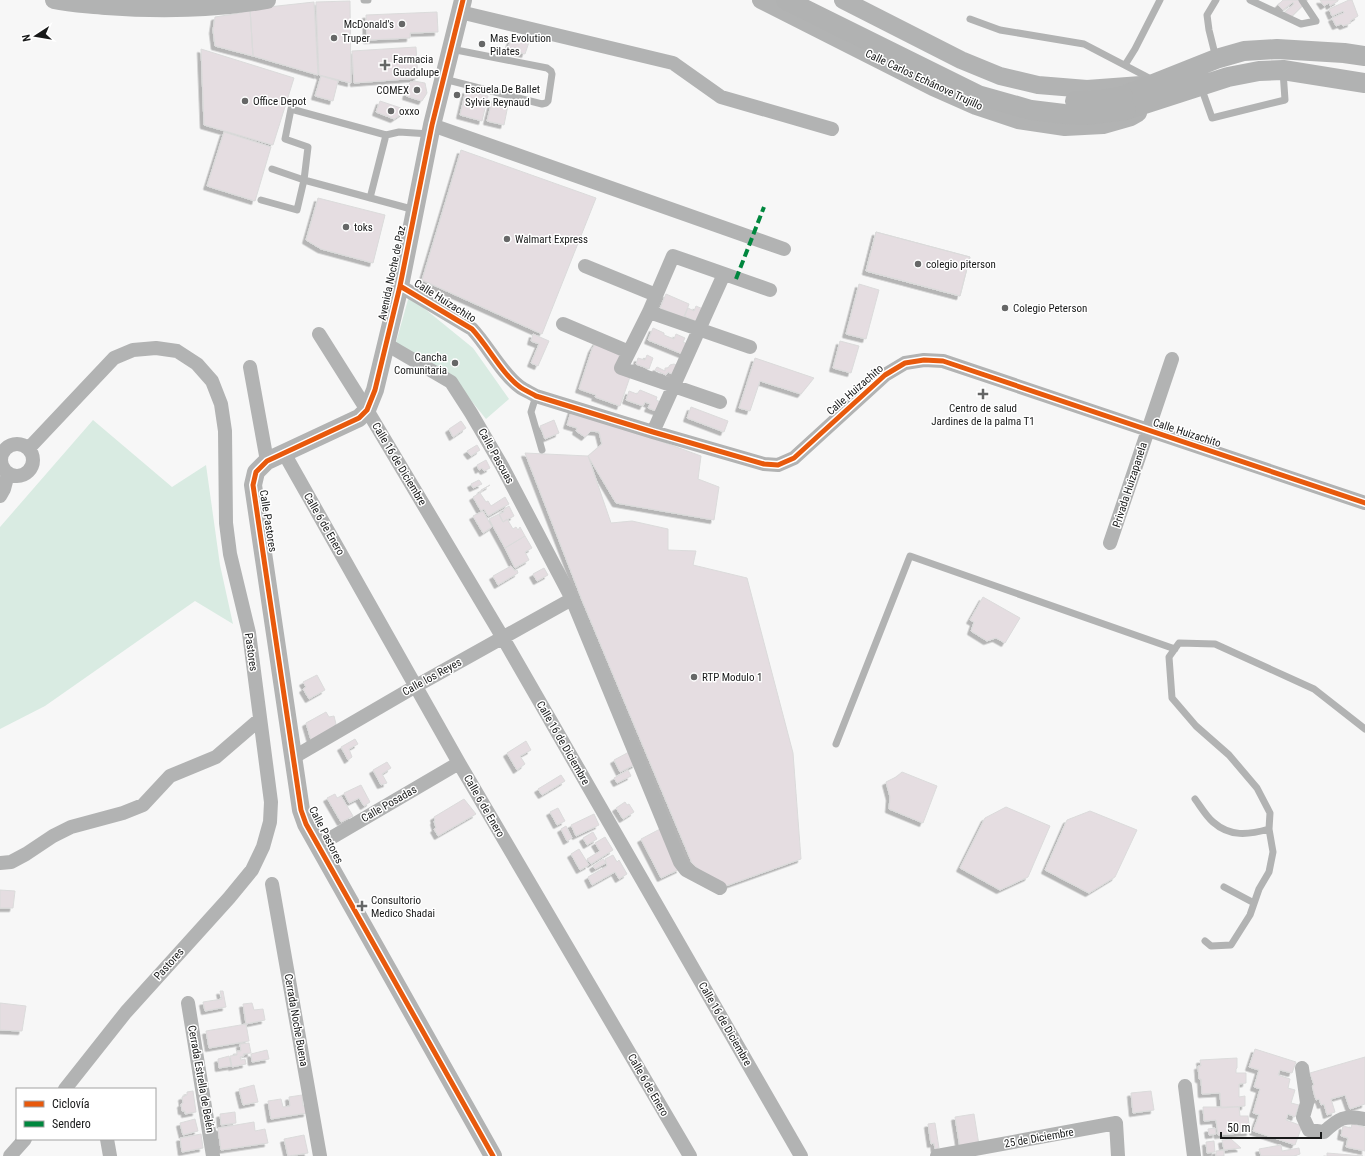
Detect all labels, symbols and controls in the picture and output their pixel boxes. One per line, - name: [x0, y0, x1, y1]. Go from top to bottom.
- north arrow: [16, 16, 56, 56]
- place label: McDonald's: [344, 18, 394, 31]
- marker: McDonald's: [397, 19, 407, 29]
- place label: Truper: [342, 32, 371, 45]
- place label: Mas Evolution Pilates: [490, 32, 551, 58]
- text: N: [20, 33, 34, 43]
- marker: Truper: [329, 33, 339, 43]
- marker: Mas Evolution Pilates: [477, 39, 487, 49]
- street label: Calle Carlos Echánove Trujillo: [863, 47, 985, 113]
- place label: Farmacia Guadalupe: [393, 53, 439, 79]
- marker: Farmacia Guadalupe: [380, 60, 390, 70]
- place label: Escuela De Ballet Sylvie Reynaud: [465, 83, 540, 109]
- place label: COMEX: [376, 84, 409, 97]
- marker: COMEX: [412, 85, 422, 95]
- marker: Escuela De Ballet Sylvie Reynaud: [452, 90, 462, 100]
- place label: Office Depot: [253, 95, 306, 108]
- marker: Office Depot: [240, 96, 250, 106]
- place label: oxxo: [399, 105, 420, 118]
- marker: oxxo: [386, 106, 396, 116]
- place label: toks: [354, 221, 373, 234]
- marker: toks: [341, 222, 351, 232]
- street label: Avenida Noche de Paz: [376, 224, 408, 322]
- place label: Walmart Express: [515, 233, 588, 246]
- marker: Walmart Express: [502, 234, 512, 244]
- place label: colegio piterson: [926, 258, 996, 271]
- marker: colegio piterson: [913, 259, 923, 269]
- street label: Calle Huizachito: [412, 277, 479, 325]
- place label: Colegio Peterson: [1013, 302, 1087, 315]
- marker: Colegio Peterson: [1000, 303, 1010, 313]
- place label: Cancha Comunitaria: [394, 351, 447, 377]
- marker: Cancha Comunitaria: [450, 358, 460, 368]
- street label: Calle Huizachito: [824, 362, 886, 418]
- marker: Centro de salud Jardines de la palma T1: [977, 388, 989, 400]
- place label: Centro de salud Jardines de la palma T1: [931, 402, 1035, 428]
- street label: Calle Huizachito: [1151, 416, 1223, 450]
- street label: Calle 16 de Diciembre: [369, 420, 429, 508]
- street label: Calle Pascuas: [475, 426, 517, 486]
- street label: Privada Huizapanela: [1110, 441, 1150, 529]
- street label: Calle Pastores: [257, 489, 279, 553]
- street label: Calle 6 de Enero: [301, 490, 347, 558]
- street label: Pastores: [242, 632, 260, 672]
- street label: Calle los Reyes: [400, 655, 464, 699]
- place label: RTP Modulo 1: [702, 671, 762, 684]
- marker: RTP Modulo 1: [689, 672, 699, 682]
- street label: Calle 16 de Diciembre: [534, 699, 592, 787]
- street label: Calle 6 de Enero: [461, 772, 507, 840]
- street label: Calle Posadas: [359, 783, 419, 825]
- street label: Calle Pastores: [306, 804, 346, 866]
- place label: Consultorio Medico Shadai: [371, 894, 435, 920]
- marker: Consultorio Medico Shadai: [356, 900, 368, 912]
- street label: Pastores: [151, 945, 187, 983]
- street label: Cerrada Noche Buena: [281, 973, 311, 1067]
- street label: Calle 16 de Diciembre: [696, 980, 754, 1068]
- street label: Cerrada Estrella de Belén: [185, 1024, 217, 1134]
- street label: Calle 6 de Enero: [625, 1051, 671, 1119]
- legend: [16, 1088, 156, 1140]
- text: Ciclovía: [52, 1097, 90, 1111]
- scale bar: [1221, 1114, 1321, 1140]
- text: Sendero: [52, 1117, 91, 1131]
- text: 50 m: [1227, 1121, 1251, 1135]
- street label: 25 de Diciembre: [1003, 1126, 1075, 1150]

